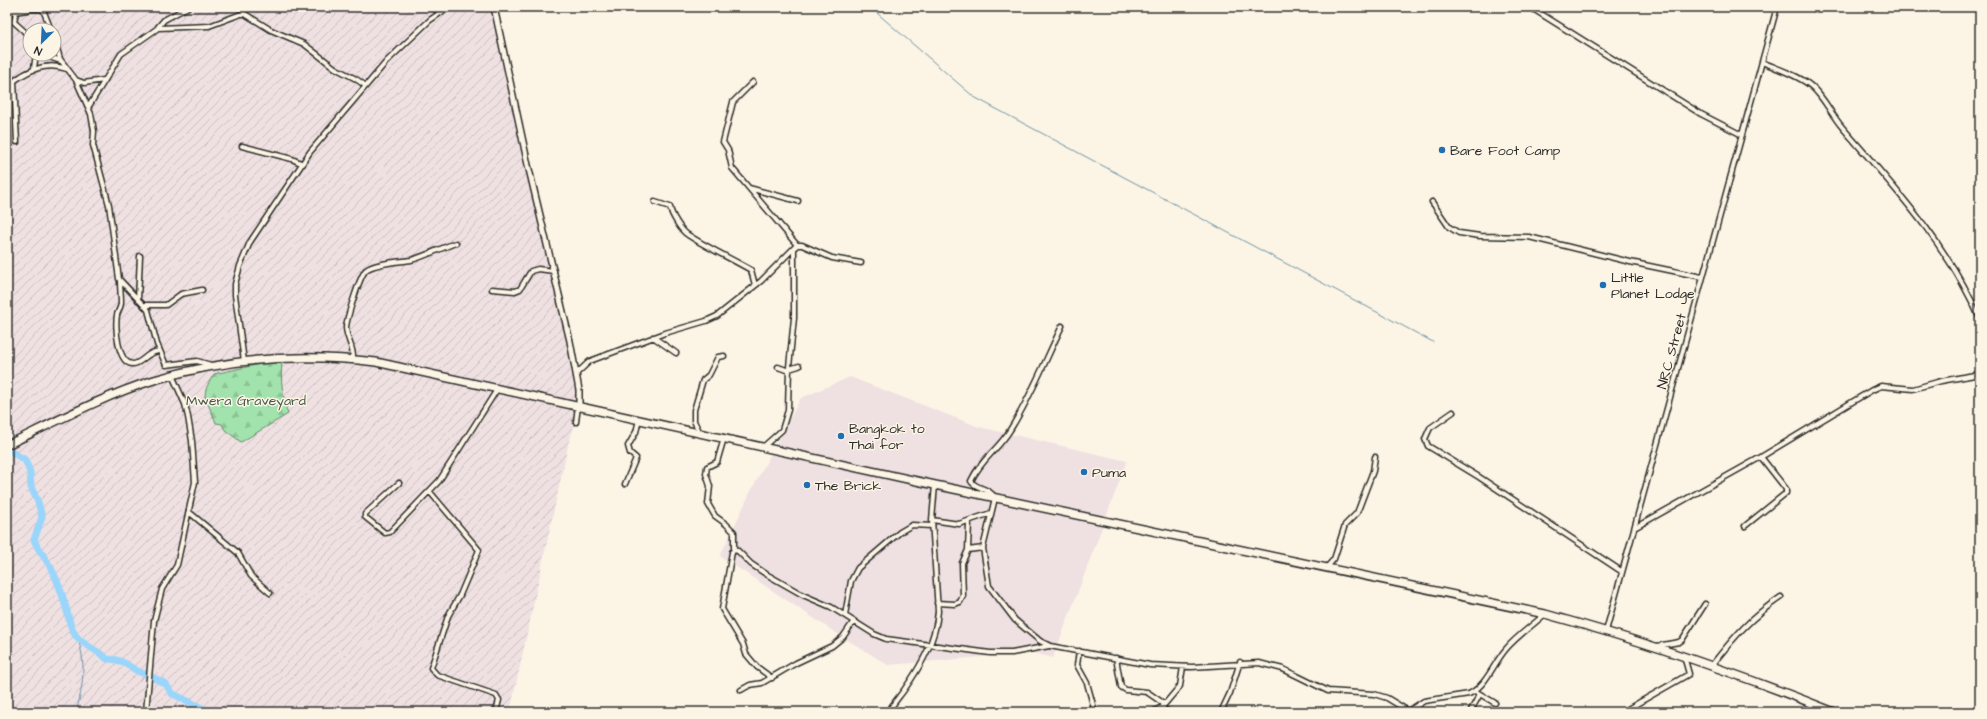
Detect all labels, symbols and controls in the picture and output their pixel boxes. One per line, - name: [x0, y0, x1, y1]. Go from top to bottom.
- north arrow: [22, 22, 62, 62]
- text: N: [32, 42, 44, 59]
- place label: Bare Foot Camp: [1450, 141, 1561, 161]
- marker: Bare Foot Camp: [1437, 145, 1447, 155]
- place label: Little Planet Lodge: [1611, 268, 1695, 304]
- marker: Little Planet Lodge: [1598, 280, 1608, 290]
- street label: NRC Street: [1652, 311, 1692, 391]
- park label: Mwera Graveyard: [186, 391, 306, 411]
- place label: Bangkok to Thai for: [849, 419, 925, 455]
- marker: Bangkok to Thai for: [836, 431, 846, 441]
- place label: Puma: [1092, 463, 1126, 483]
- marker: Puma: [1079, 467, 1089, 477]
- place label: The Brick: [815, 476, 881, 496]
- marker: The Brick: [802, 480, 812, 490]

